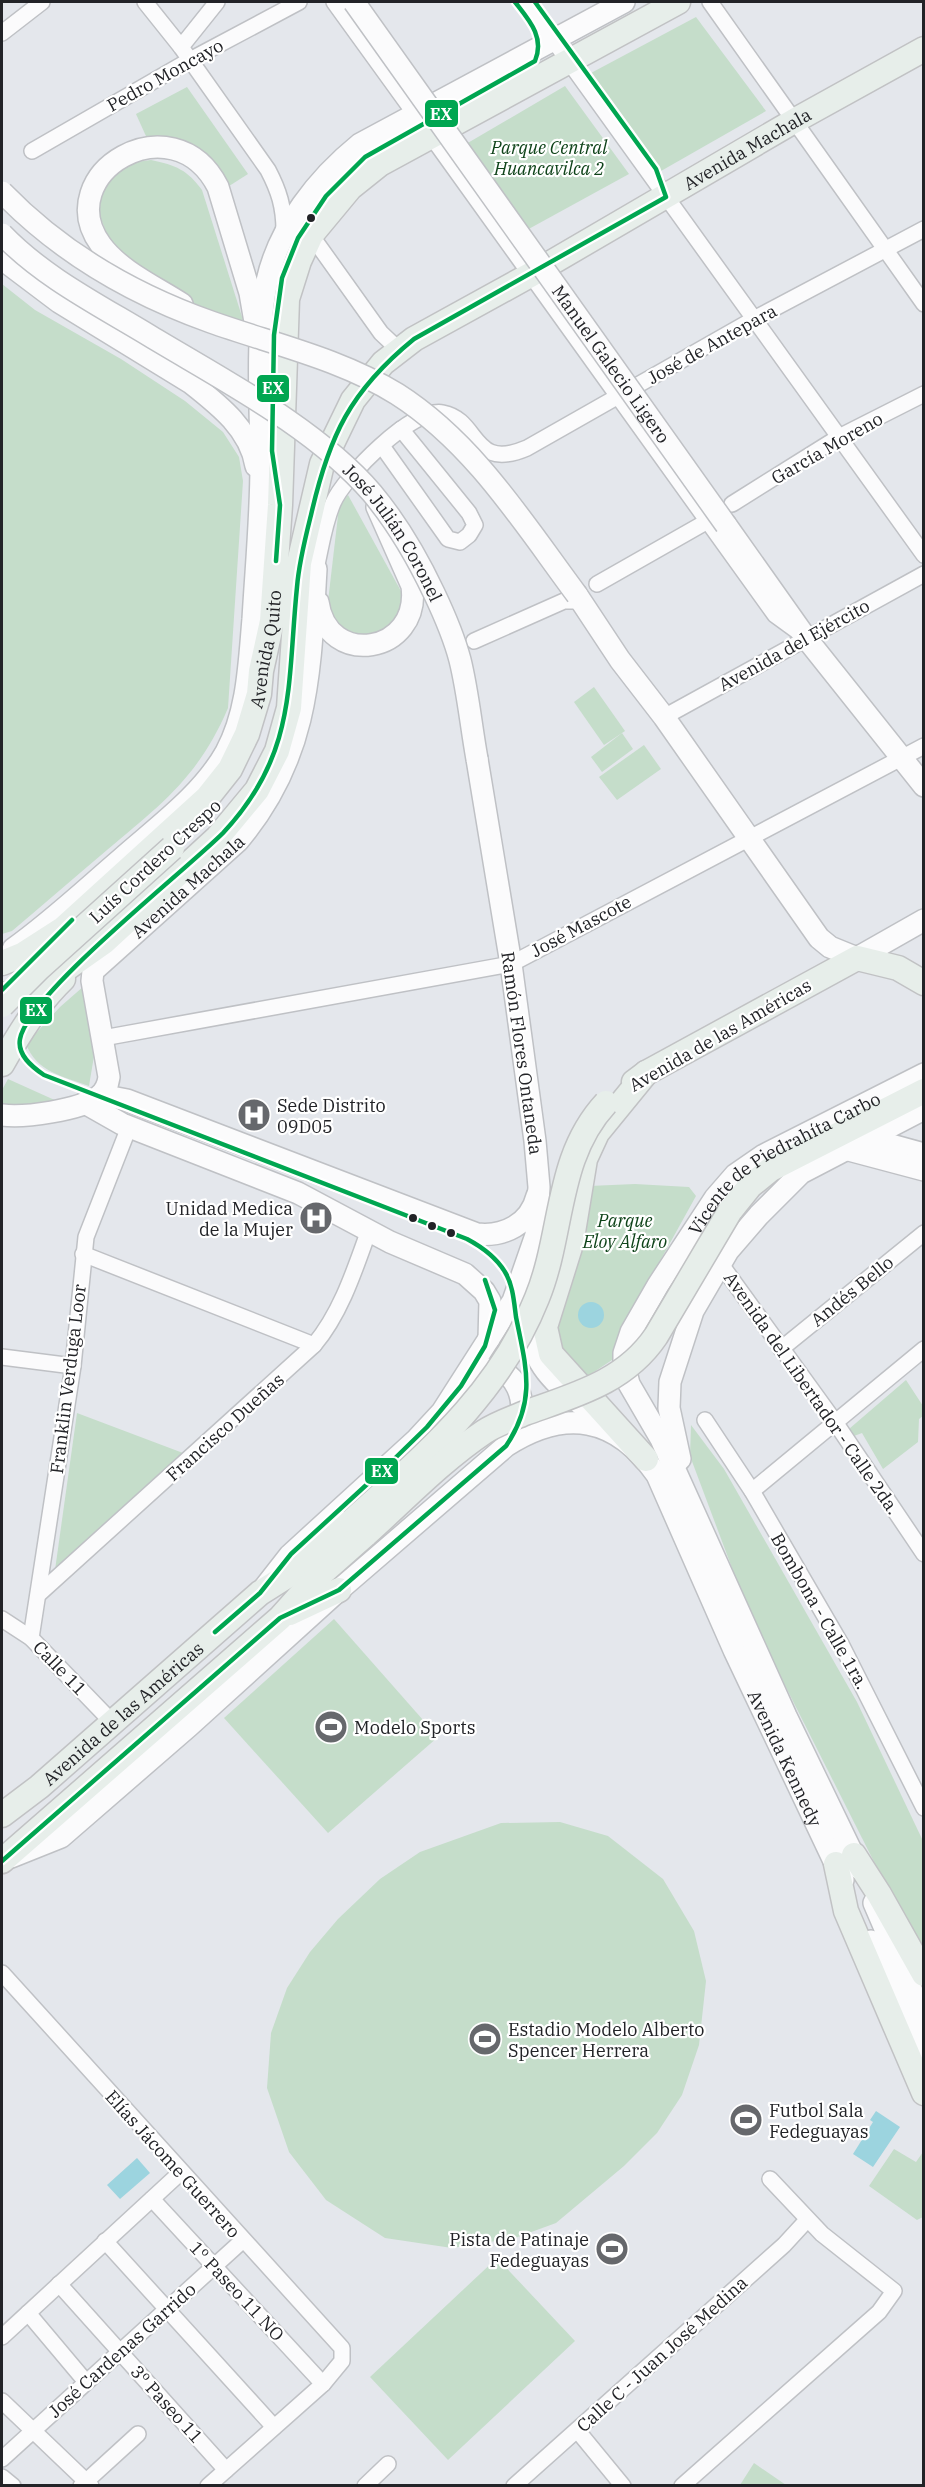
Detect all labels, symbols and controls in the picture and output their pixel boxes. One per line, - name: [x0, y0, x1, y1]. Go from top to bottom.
- street label: Pedro Moncayo: [103, 33, 227, 117]
- line badge: EX: [424, 99, 459, 128]
- street label: Avenida Machala: [679, 102, 815, 195]
- text: EX: [430, 104, 452, 124]
- park label: Parque Central Huancavilca 2: [490, 136, 608, 180]
- unlabelled marker: [305, 212, 317, 224]
- street label: Manuel Galecio Ligero: [547, 280, 675, 447]
- street label: José de Antepara: [643, 299, 781, 389]
- line badge: EX: [256, 374, 290, 403]
- text: EX: [262, 378, 284, 398]
- street label: García Moreno: [767, 407, 887, 489]
- street label: José Julián Coronel: [338, 458, 448, 605]
- street label: Avenida Quito: [244, 589, 286, 711]
- street label: Avenida del Ejército: [714, 594, 874, 696]
- street label: Luís Cordero Crespo: [84, 794, 226, 928]
- street label: Avenida Machala: [126, 829, 249, 943]
- street label: José Mascote: [527, 890, 635, 962]
- street label: Ramón Flores Ontaneda: [496, 950, 548, 1156]
- street label: Avenida de las Américas: [625, 973, 815, 1097]
- line badge: EX: [19, 996, 53, 1025]
- text: EX: [25, 1000, 47, 1020]
- street label: Vicente de Piedrahíta Carbo: [683, 1087, 884, 1239]
- place label: Sede Distrito 09D05: [277, 1094, 386, 1138]
- hospital icon: Sede Distrito 09D05: [236, 1097, 272, 1133]
- place label: Unidad Medica de la Mujer: [166, 1197, 293, 1241]
- hospital icon: Unidad Medica de la Mujer: [298, 1200, 334, 1236]
- park label: Parque Eloy Alfaro: [582, 1209, 667, 1253]
- unlabelled marker: [407, 1212, 419, 1224]
- unlabelled marker: [426, 1220, 438, 1232]
- unlabelled marker: [445, 1227, 457, 1239]
- street label: Andés Bello: [806, 1251, 898, 1331]
- street label: Avenida del Libertador - Calle 2da.: [719, 1267, 905, 1519]
- street label: Franklin Verduga Loor: [45, 1283, 91, 1475]
- street label: Francisco Dueñas: [161, 1368, 289, 1486]
- line badge: EX: [364, 1457, 399, 1485]
- text: EX: [371, 1461, 393, 1481]
- street label: Bombona - Calle 1ra.: [766, 1529, 874, 1693]
- street label: Calle 11: [28, 1636, 92, 1700]
- street label: Avenida de las Américas: [38, 1637, 208, 1790]
- street label: Avenida Kennedy: [743, 1686, 828, 1830]
- sports icon: Modelo Sports: [313, 1709, 349, 1745]
- place label: Modelo Sports: [354, 1716, 476, 1739]
- place label: Estadio Modelo Alberto Spencer Herrera: [508, 2018, 705, 2062]
- sports icon: Estadio Modelo Alberto Spencer Herrera: [467, 2021, 503, 2057]
- street label: Elías Jácome Guerrero: [101, 2085, 245, 2243]
- place label: Futbol Sala Fedeguayas: [769, 2099, 869, 2143]
- sports icon: Futbol Sala Fedeguayas: [728, 2102, 764, 2138]
- place label: Pista de Patinaje Fedeguayas: [449, 2228, 589, 2272]
- sports icon: Pista de Patinaje Fedeguayas: [594, 2231, 630, 2267]
- street label: 1º Paseo 11 NO: [185, 2236, 289, 2346]
- street label: Calle C - Juan José Medina: [572, 2271, 752, 2437]
- street label: José Cardenas Garrido: [43, 2278, 201, 2422]
- street label: 3º Paseo 11: [126, 2360, 208, 2448]

